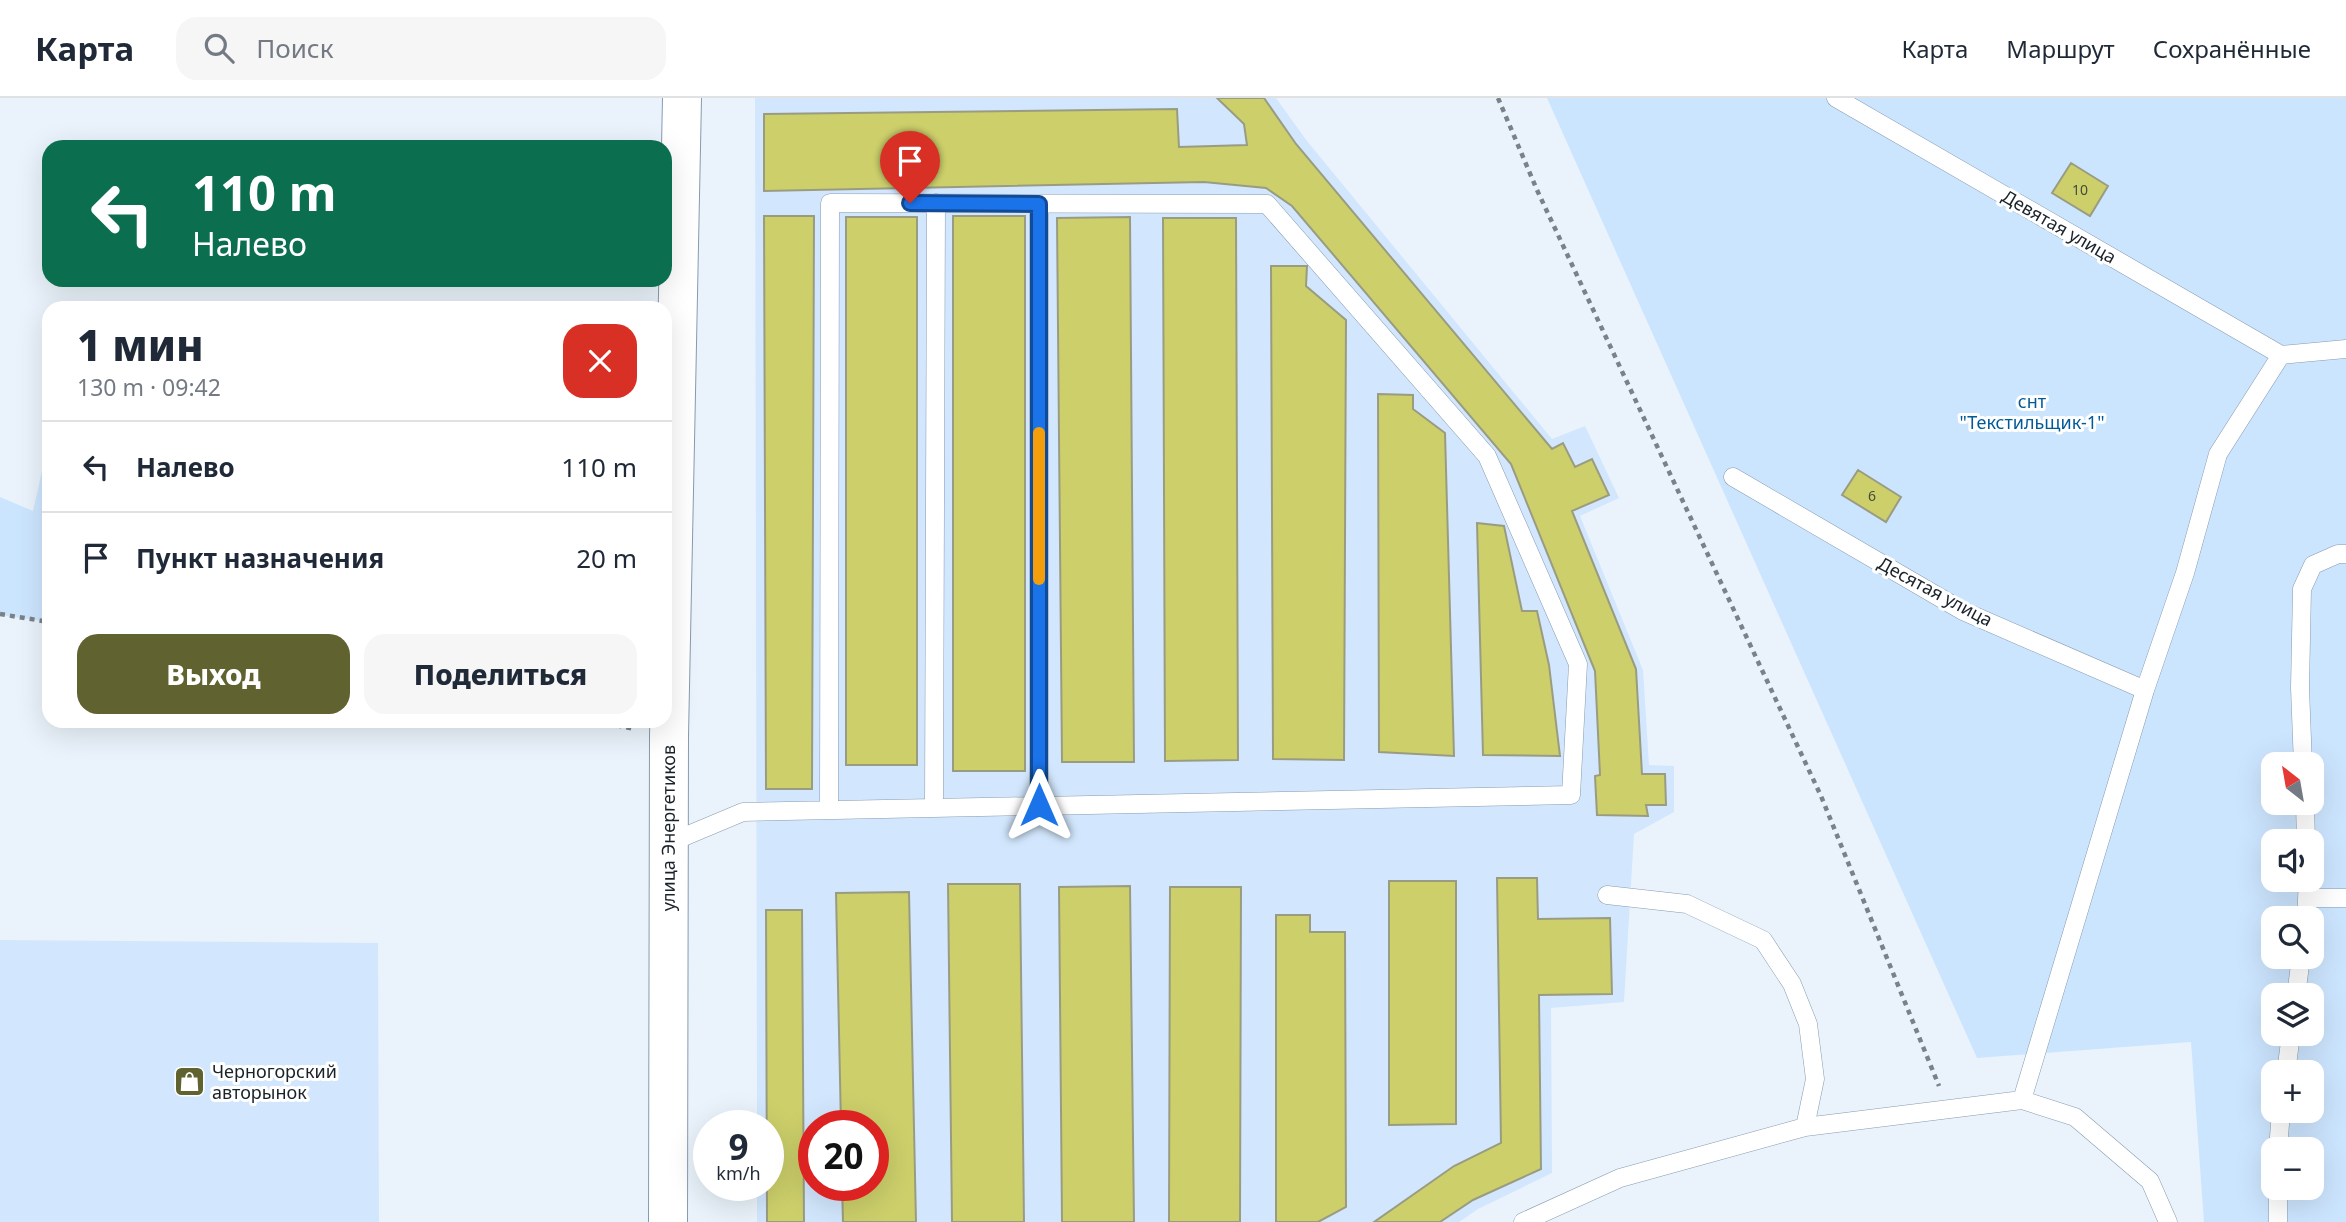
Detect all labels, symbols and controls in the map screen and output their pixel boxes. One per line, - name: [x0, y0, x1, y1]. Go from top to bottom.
- search box: [176, 17, 666, 80]
- text: Карта: [35, 26, 134, 71]
- icon: search: [200, 29, 238, 67]
- text: Поиск: [256, 30, 333, 66]
- text: Карта: [1901, 32, 1968, 65]
- text: Маршрут: [2006, 32, 2115, 65]
- text: Сохранённые: [2153, 32, 2311, 65]
- pin: [880, 131, 940, 203]
- icon: arrive: [891, 142, 929, 180]
- text: 110 m: [192, 159, 337, 225]
- icon: left: [77, 168, 168, 259]
- house number: 10: [2072, 180, 2088, 199]
- street label: Девятая улица: [1998, 184, 2121, 269]
- text: Налево: [192, 222, 307, 265]
- text: 1 мин: [77, 316, 204, 373]
- button: close: [563, 324, 637, 398]
- text: 130 m · 09:42: [77, 371, 221, 403]
- park label: снт "Текстильщик-1": [1959, 389, 2105, 434]
- icon: left: [77, 448, 115, 486]
- text: Налево: [136, 449, 235, 485]
- text: 110 m: [561, 449, 637, 485]
- house number: 6: [1868, 486, 1876, 505]
- icon: arrive: [77, 539, 115, 577]
- text: Пункт назначения: [136, 540, 384, 576]
- text: 20 m: [576, 540, 637, 576]
- street label: Десятая улица: [1874, 551, 1997, 631]
- button: Выход: [77, 634, 350, 714]
- button: Поделиться: [364, 634, 637, 714]
- street label: улица Энергетиков: [656, 745, 680, 911]
- north arrow: [2261, 752, 2324, 816]
- map controls: [2261, 752, 2324, 1200]
- position arrow: [1002, 768, 1076, 842]
- button: sound: [2261, 829, 2324, 892]
- button: search: [2261, 906, 2324, 969]
- button: layers: [2261, 983, 2324, 1046]
- place label: Черногорский авторынок: [212, 1059, 337, 1104]
- button: +: [2261, 1060, 2324, 1123]
- shop icon: Черногорский авторынок: [172, 1065, 206, 1099]
- speed limit sign: 20: [798, 1110, 889, 1201]
- text: 9: [728, 1123, 749, 1170]
- button: −: [2261, 1137, 2324, 1200]
- text: km/h: [716, 1161, 761, 1185]

